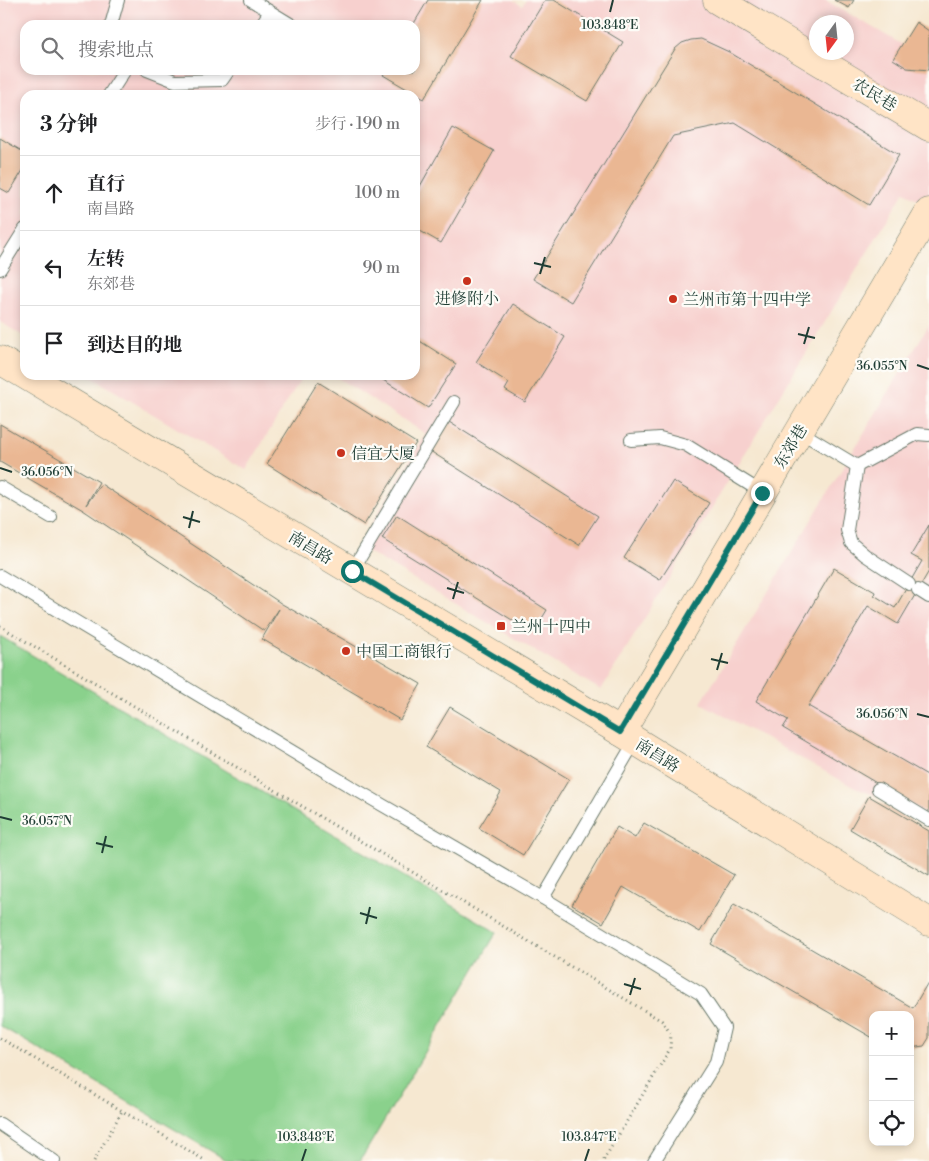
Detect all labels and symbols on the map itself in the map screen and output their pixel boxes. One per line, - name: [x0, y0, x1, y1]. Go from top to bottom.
- north arrow: [809, 15, 854, 60]
- text: 103.848°E: [582, 18, 638, 33]
- street label: 农民巷: [849, 74, 900, 116]
- marker: 进修附小: [461, 275, 473, 287]
- place label: 进修附小: [435, 289, 499, 309]
- place label: 兰州市第十四中学: [683, 290, 811, 310]
- marker: 兰州市第十四中学: [667, 293, 679, 305]
- text: 36.055°N: [856, 359, 908, 374]
- street label: 东郊巷: [770, 421, 812, 472]
- place label: 信宜大厦: [351, 444, 415, 464]
- marker: 信宜大厦: [335, 447, 347, 459]
- text: 36.056°N: [21, 465, 73, 480]
- route end: [751, 482, 774, 505]
- street label: 南昌路: [285, 527, 336, 569]
- route start: [341, 560, 364, 583]
- place label: 兰州十四中: [511, 617, 591, 637]
- marker: 兰州十四中: [495, 620, 507, 632]
- place label: 中国工商银行: [356, 642, 452, 662]
- marker: 中国工商银行: [340, 645, 352, 657]
- text: 36.056°N: [856, 707, 908, 722]
- street label: 南昌路: [632, 735, 683, 777]
- text: 36.057°N: [22, 814, 72, 829]
- text: 103.848°E: [278, 1130, 334, 1145]
- text: 103.847°E: [562, 1130, 617, 1145]

